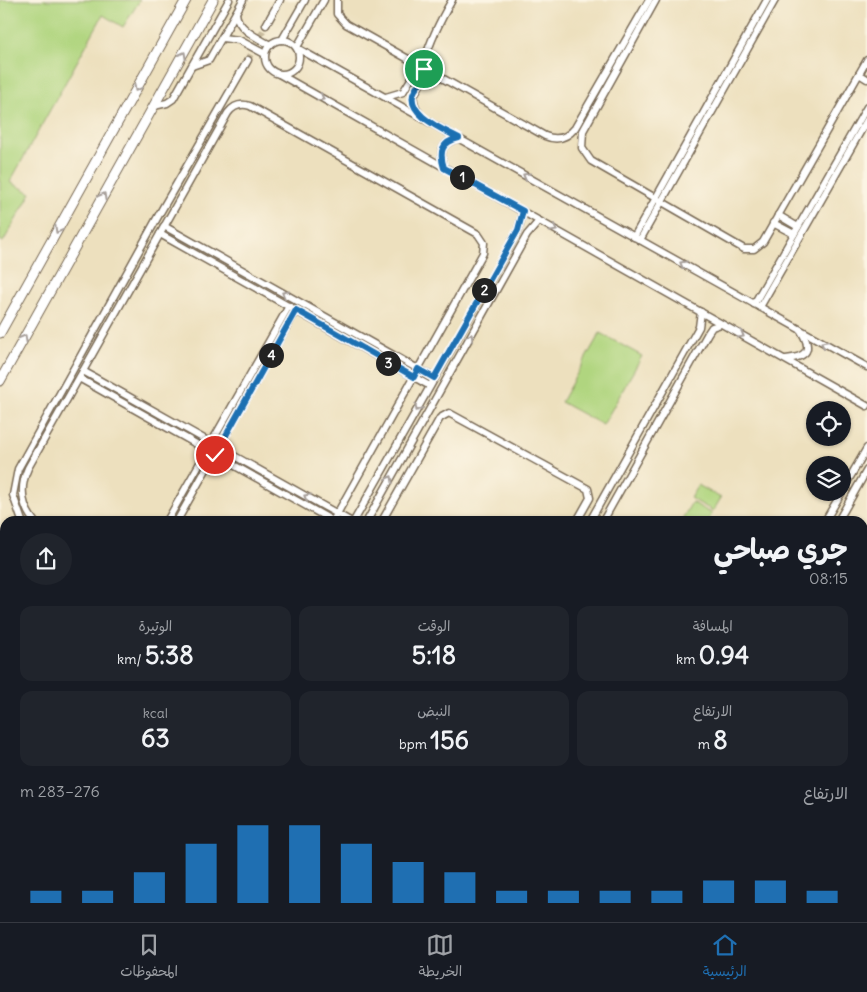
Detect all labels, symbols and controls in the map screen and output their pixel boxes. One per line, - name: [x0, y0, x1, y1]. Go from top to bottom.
- pin: [403, 48, 445, 90]
- one-way arrow: [176, 51, 186, 60]
- icon: arrive: [410, 55, 438, 83]
- one-way arrow: [133, 83, 143, 92]
- one-way arrow: [316, 92, 325, 102]
- pin: 1: [450, 164, 474, 190]
- text: 1: [460, 168, 465, 186]
- one-way arrow: [522, 172, 531, 182]
- one-way arrow: [97, 193, 107, 202]
- one-way arrow: [549, 223, 558, 233]
- one-way arrow: [54, 225, 64, 234]
- one-way arrow: [679, 260, 688, 270]
- pin: 2: [472, 278, 496, 302]
- text: 2: [481, 281, 488, 299]
- one-way arrow: [281, 291, 290, 301]
- one-way arrow: [736, 329, 745, 339]
- one-way arrow: [464, 333, 474, 342]
- one-way arrow: [18, 335, 28, 344]
- one-way arrow: [821, 340, 830, 350]
- pin: 4: [258, 342, 284, 368]
- text: 4: [267, 346, 276, 364]
- pin: 3: [376, 350, 400, 376]
- text: 3: [385, 354, 392, 372]
- map controls: [806, 401, 851, 501]
- button: locate: [806, 401, 851, 446]
- one-way arrow: [414, 403, 424, 412]
- pin: [194, 434, 236, 476]
- icon: check: [201, 441, 229, 469]
- button: layers: [806, 456, 851, 501]
- one-way arrow: [384, 475, 394, 484]
- one-way arrow: [304, 494, 313, 504]
- text: جري صباحي: [713, 531, 848, 567]
- button: share: [20, 533, 72, 585]
- text: 08:15: [809, 568, 848, 588]
- text: الوتيرة: [138, 617, 172, 635]
- text: الوقت: [418, 617, 450, 635]
- text: المسافة: [693, 617, 733, 635]
- text: 5:38: [145, 639, 194, 671]
- text: 5:18: [412, 639, 456, 671]
- text: 0.94: [699, 639, 749, 671]
- text: /km: [117, 650, 145, 668]
- text: km: [676, 650, 699, 668]
- text: النبض: [417, 702, 451, 720]
- text: الارتفاع: [693, 702, 732, 720]
- text: kcal: [143, 704, 168, 722]
- text: 63: [141, 722, 170, 754]
- text: 156: [430, 724, 469, 756]
- text: 8: [713, 724, 728, 756]
- text: bpm: [399, 735, 430, 753]
- text: m: [698, 735, 713, 753]
- text: 276–283 m: [20, 781, 100, 801]
- text: الارتفاع: [803, 783, 848, 803]
- tab: المحفوظات: [120, 931, 178, 984]
- tab: الخريطة: [419, 931, 462, 984]
- tab: الرئيسية: [703, 931, 747, 984]

